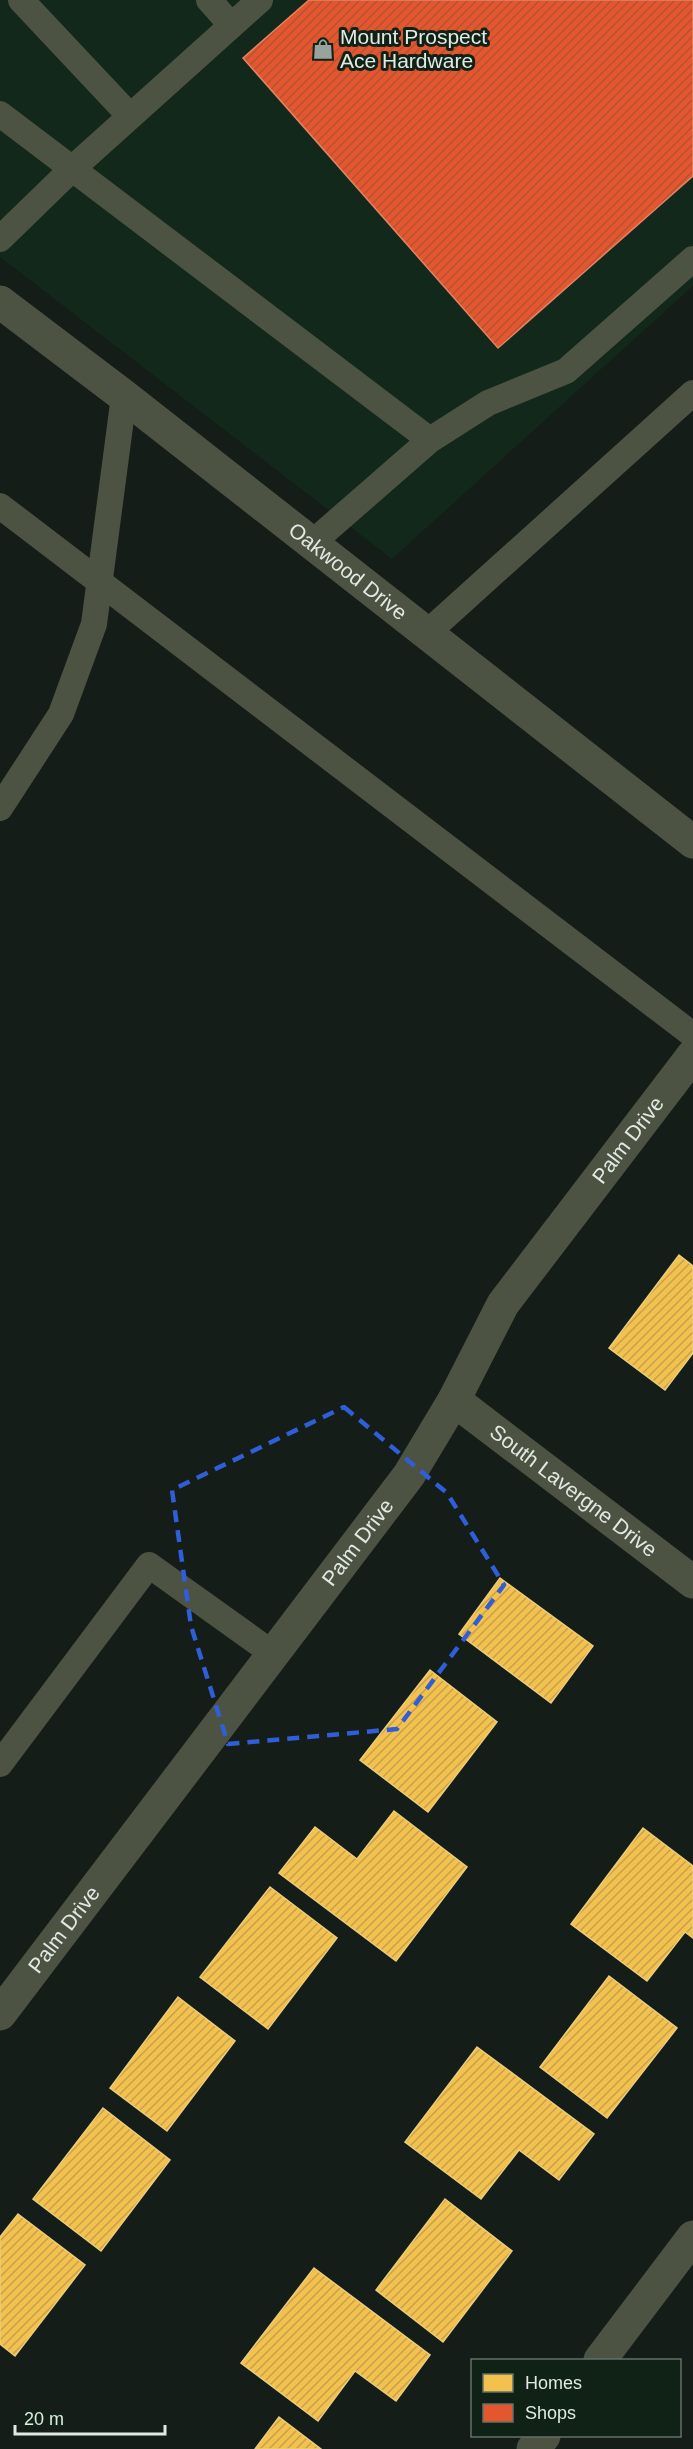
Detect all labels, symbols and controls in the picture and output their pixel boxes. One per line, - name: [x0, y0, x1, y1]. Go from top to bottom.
- place label: Mount Prospect Ace Hardware: [340, 25, 487, 72]
- shop icon: Mount Prospect Ace Hardware: [311, 37, 335, 61]
- street label: Oakwood Drive: [285, 518, 412, 624]
- street label: Palm Drive: [587, 1092, 668, 1188]
- street label: South Lavergne Drive: [486, 1420, 661, 1561]
- street label: Palm Drive: [317, 1494, 398, 1590]
- street label: Palm Drive: [23, 1881, 104, 1977]
- legend: [471, 2359, 681, 2437]
- text: Homes: [525, 2373, 582, 2393]
- scale bar: [15, 2398, 165, 2436]
- text: Shops: [525, 2403, 576, 2423]
- text: 20 m: [24, 2409, 64, 2429]

